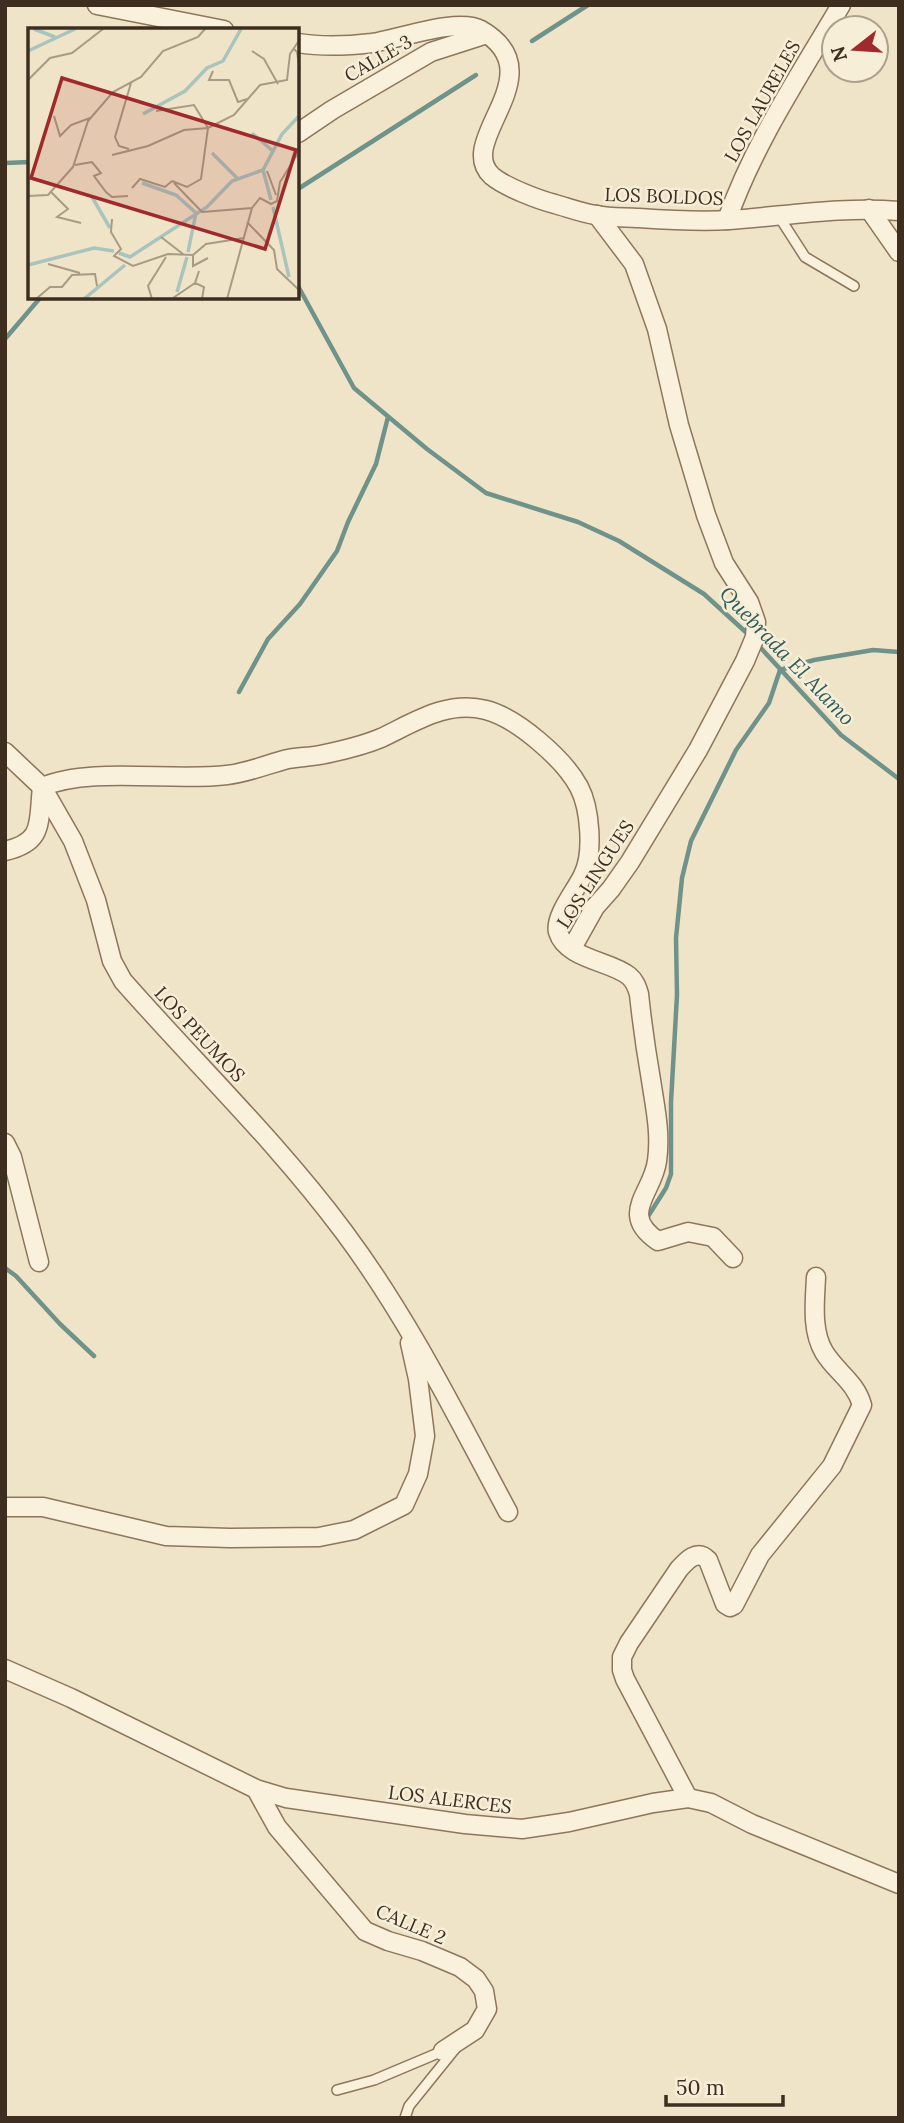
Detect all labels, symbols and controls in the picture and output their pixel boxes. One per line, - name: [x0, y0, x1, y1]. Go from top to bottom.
- north arrow: [820, 14, 890, 84]
- inset map: [28, 28, 299, 299]
- street label: CALLE 3: [340, 29, 416, 87]
- street label: LOS LAURELES: [719, 36, 805, 166]
- text: N: [825, 43, 852, 65]
- street label: LOS BOLDOS: [604, 182, 724, 210]
- water label: Quebrada El Alamo: [714, 580, 861, 731]
- street label: LOS LINGUES: [551, 815, 639, 933]
- street label: LOS PEUMOS: [150, 981, 250, 1087]
- street label: LOS ALERCES: [387, 1780, 513, 1818]
- street label: CALLE 2: [372, 1899, 450, 1949]
- scale bar: [666, 2064, 783, 2108]
- text: 50 m: [676, 2074, 725, 2101]

